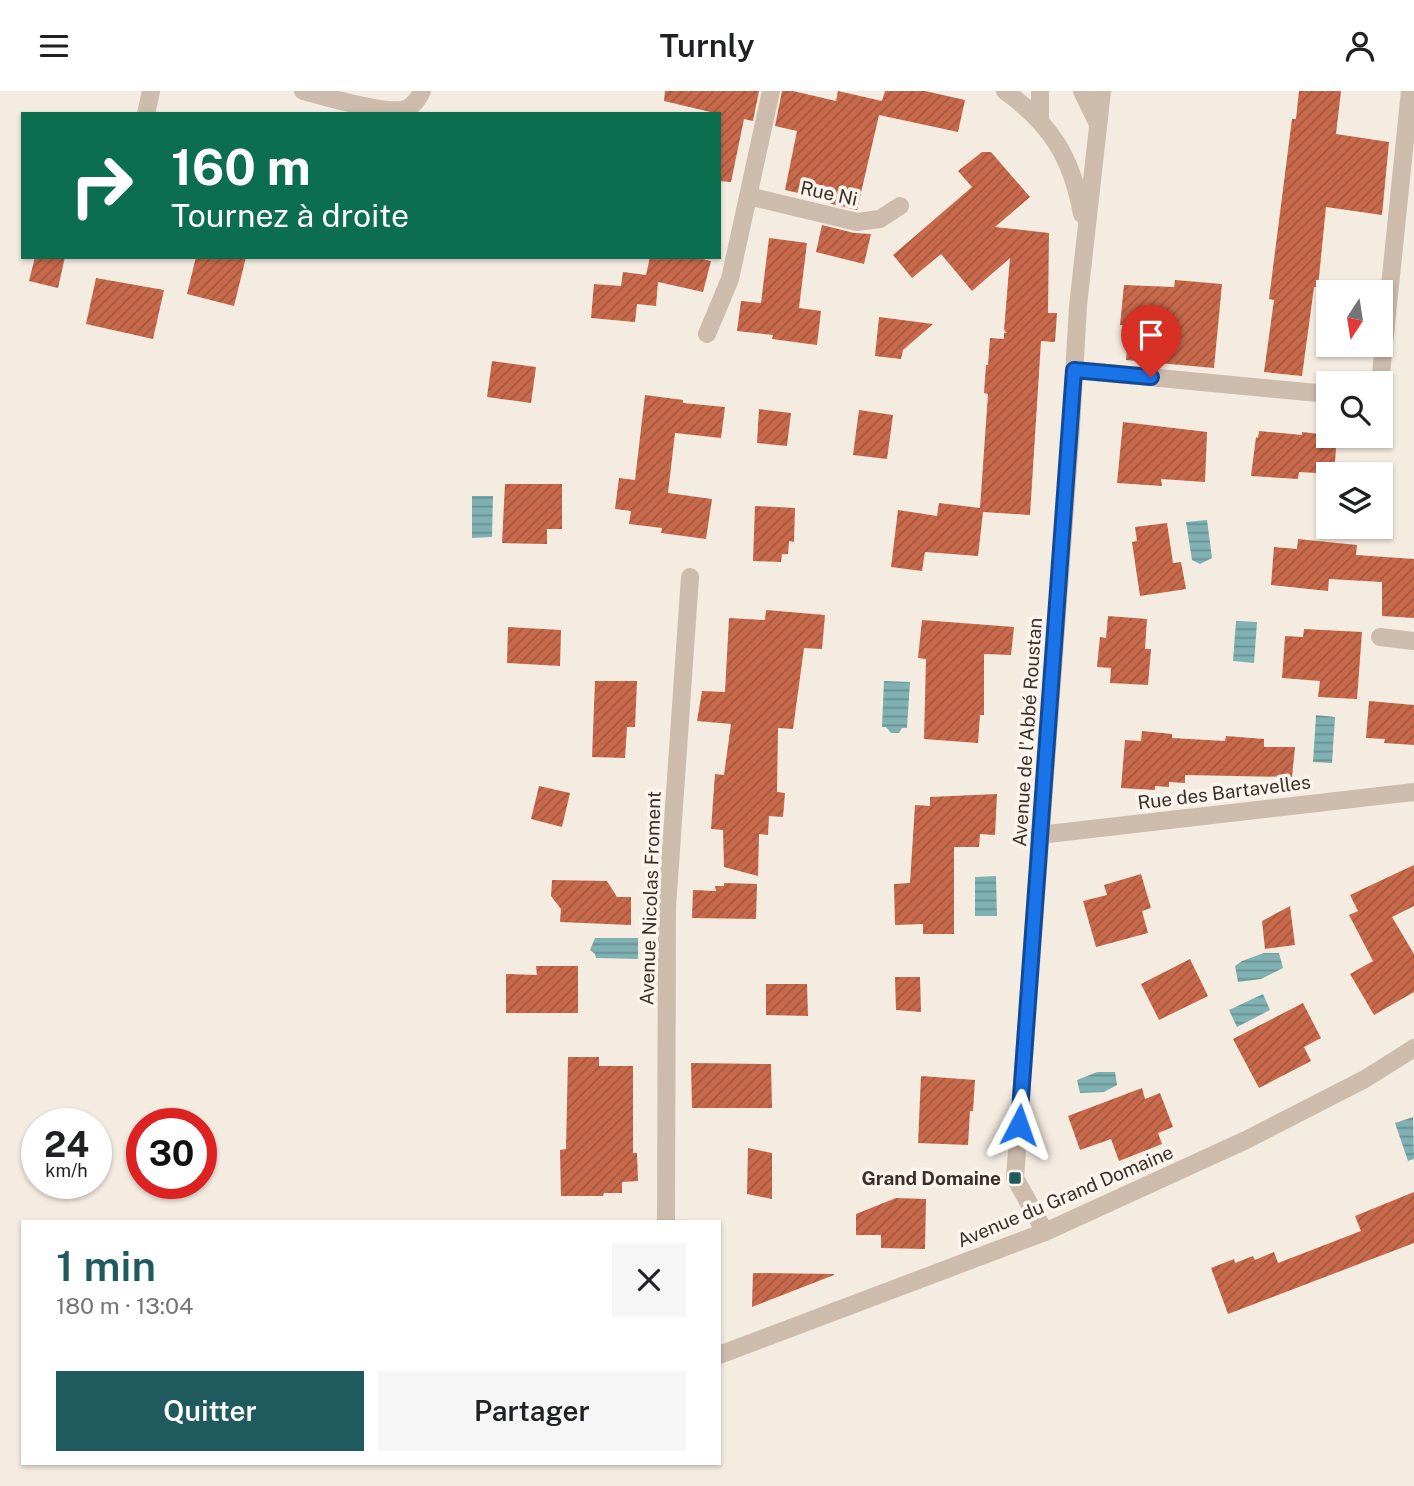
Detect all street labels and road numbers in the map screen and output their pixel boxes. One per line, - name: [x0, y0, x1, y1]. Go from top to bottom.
- street label: Rue Ni: [798, 176, 860, 210]
- street label: Avenue de l'Abbé Roustan: [1008, 617, 1046, 847]
- street label: Rue des Bartavelles: [1136, 770, 1312, 814]
- street label: Avenue Nicolas Froment: [635, 790, 665, 1006]
- street label: Avenue du Grand Domaine: [954, 1140, 1176, 1252]

